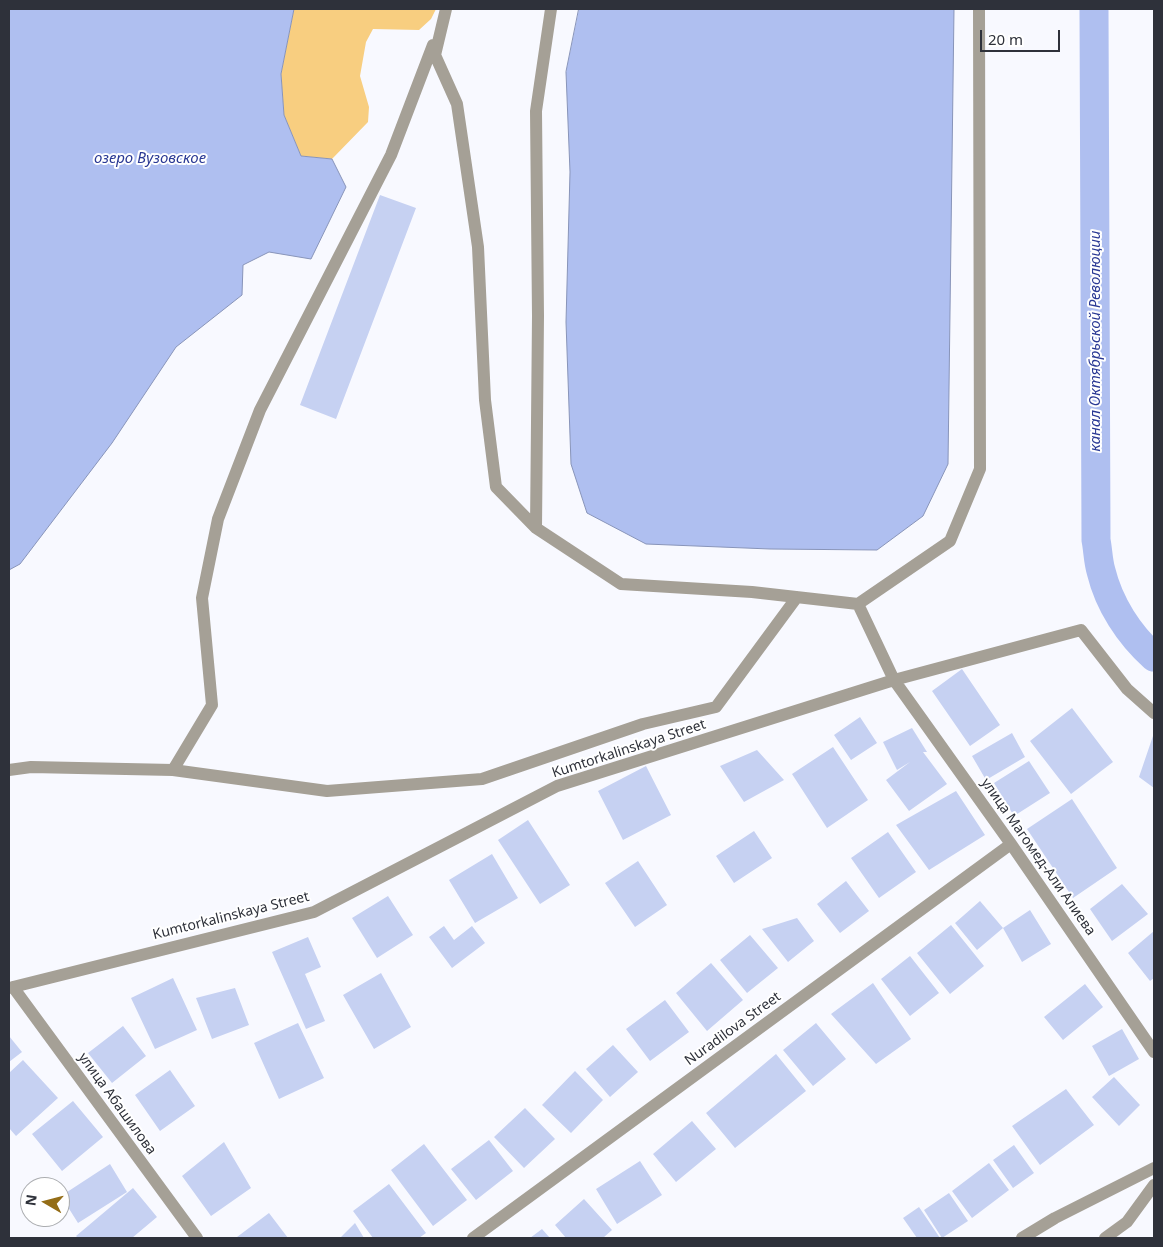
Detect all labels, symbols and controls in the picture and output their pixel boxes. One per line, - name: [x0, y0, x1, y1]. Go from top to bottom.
- scale bar: [983, 20, 1063, 52]
- text: 20 m: [988, 29, 1023, 49]
- water label: озеро Вузовское: [94, 150, 206, 168]
- water label: канал Октябрьской Революции: [1087, 231, 1105, 451]
- street label: Kumtorkalinskaya Street: [550, 716, 708, 782]
- street label: улица Магомед-Али Алиева: [977, 775, 1099, 939]
- street label: Kumtorkalinskaya Street: [151, 888, 311, 944]
- street label: Nuradilova Street: [682, 989, 784, 1069]
- street label: улица Абашилова: [74, 1050, 160, 1158]
- north arrow: [20, 1177, 70, 1227]
- text: N: [20, 1193, 41, 1207]

